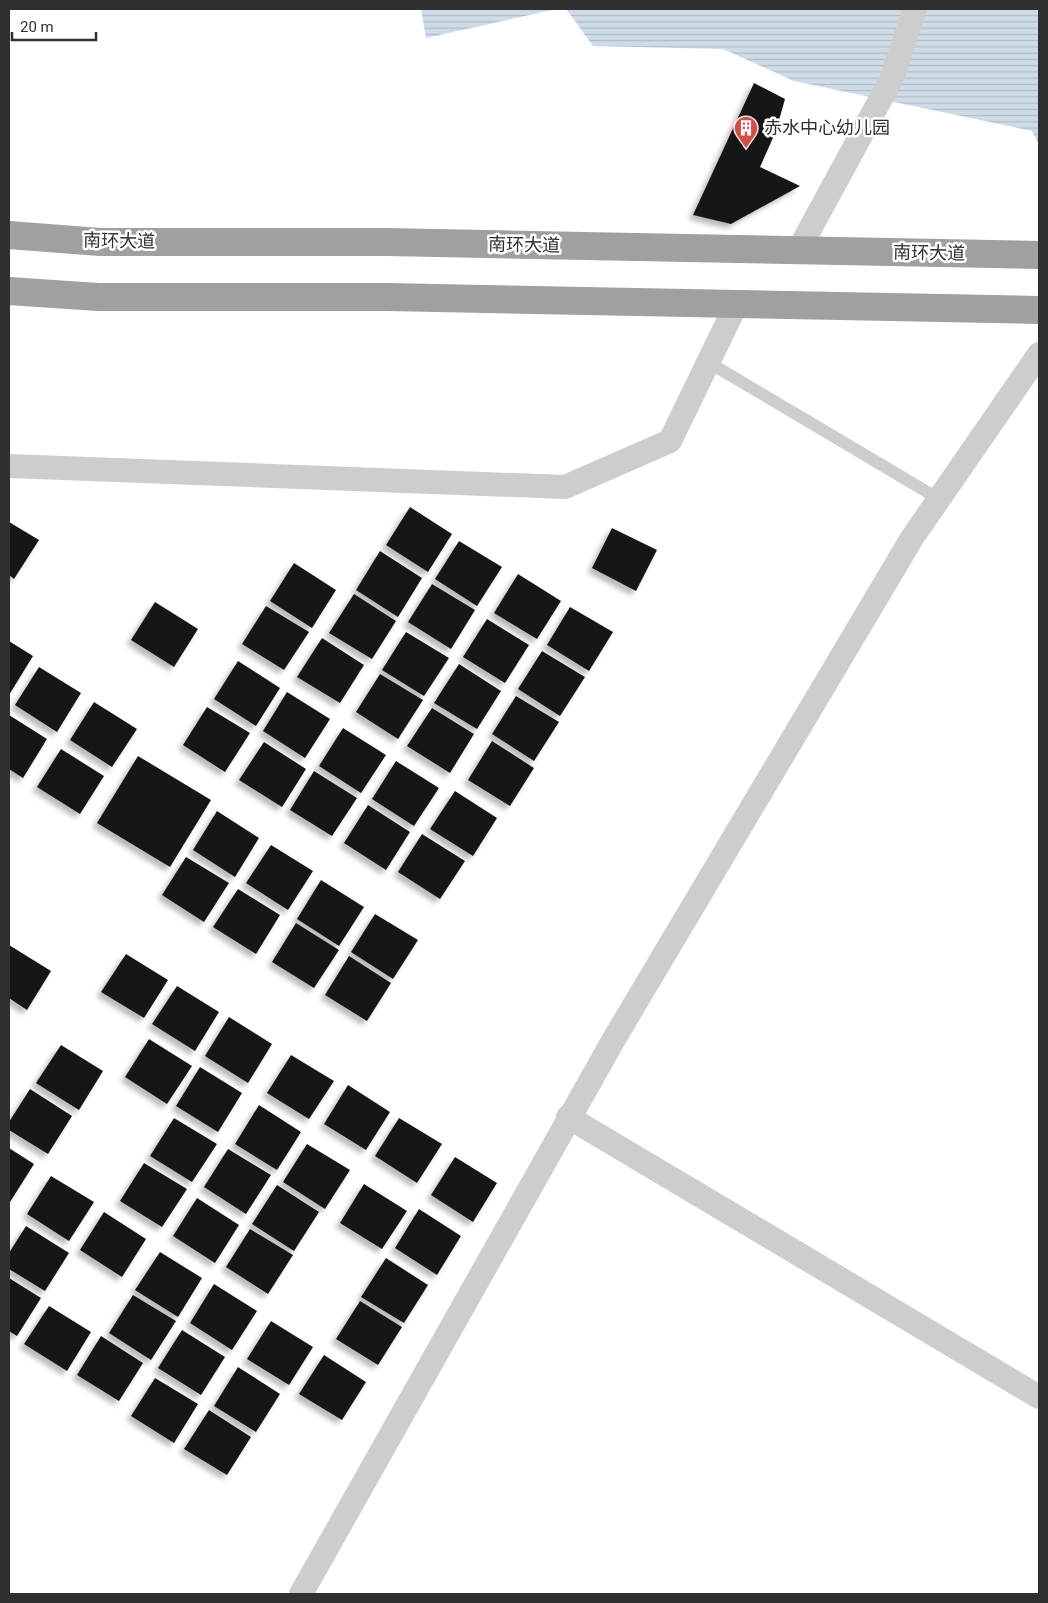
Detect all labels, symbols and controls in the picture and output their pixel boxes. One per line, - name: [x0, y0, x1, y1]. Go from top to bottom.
- scale bar: [12, 10, 96, 42]
- text: 20 m: [20, 18, 54, 36]
- building icon: 赤水中心幼儿园: [733, 115, 759, 149]
- place label: 赤水中心幼儿园: [764, 117, 890, 138]
- street label: 南环大道: [83, 229, 155, 252]
- street label: 南环大道: [488, 233, 560, 256]
- street label: 南环大道: [893, 241, 965, 264]

